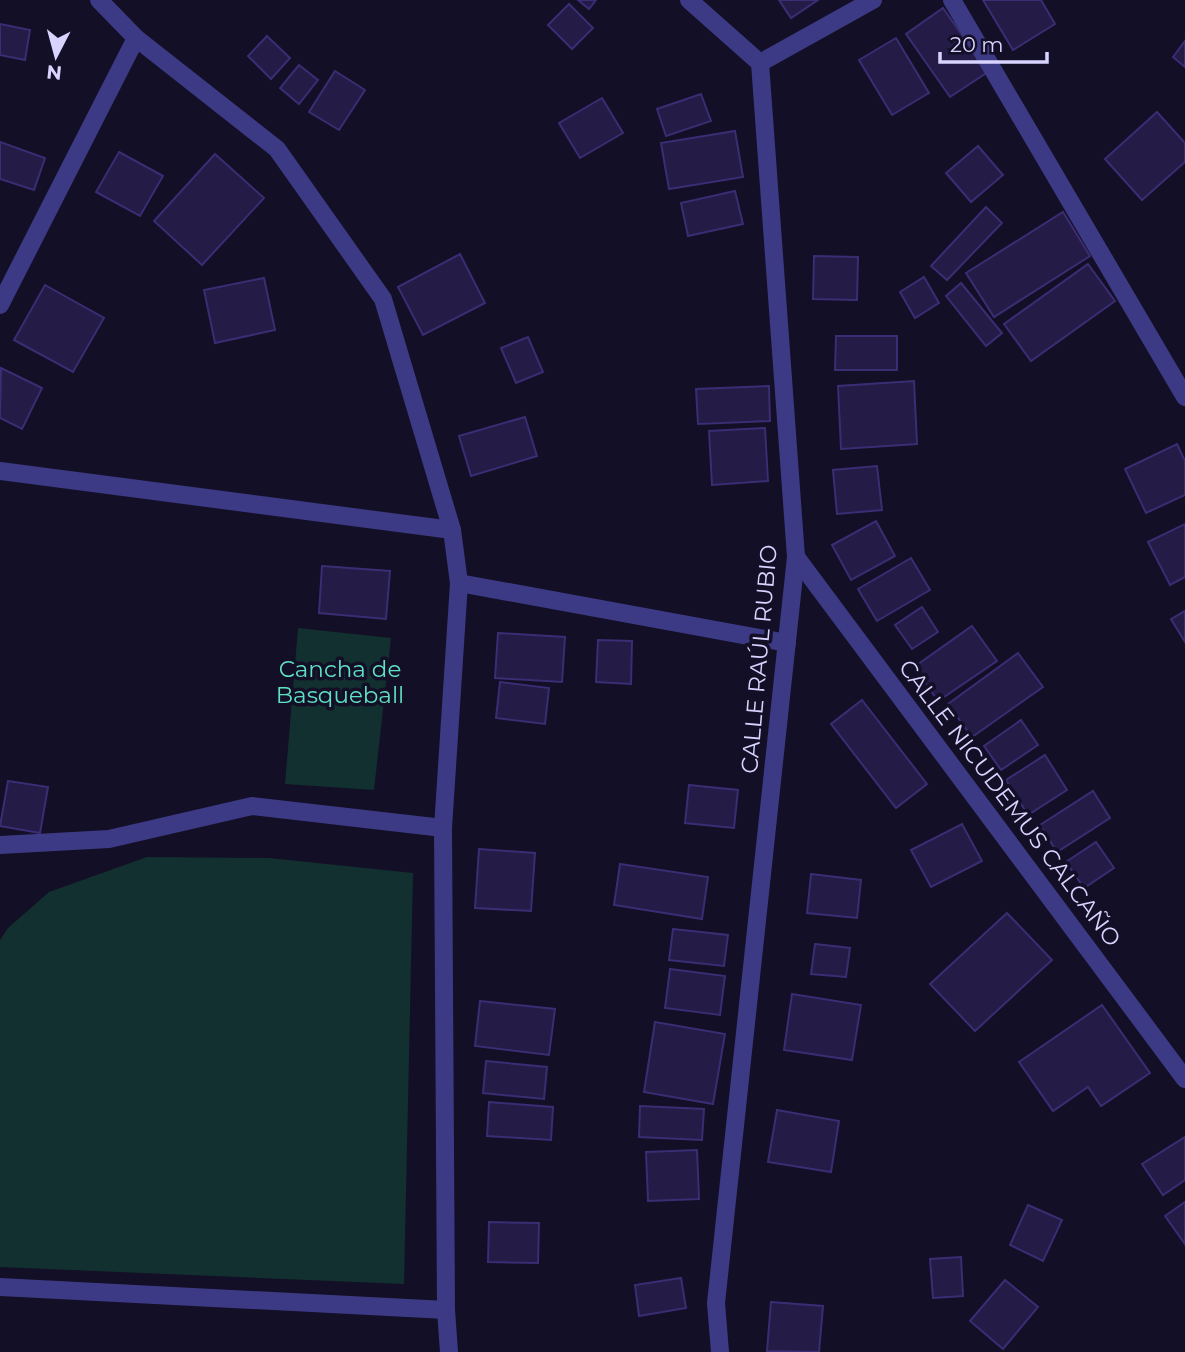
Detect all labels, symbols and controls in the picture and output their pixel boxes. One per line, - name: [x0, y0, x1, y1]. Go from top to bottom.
- north arrow: [21, 21, 91, 91]
- scale bar: [940, 21, 1047, 65]
- text: 20 m: [950, 32, 1004, 57]
- text: N: [45, 60, 63, 85]
- street label: CALLE RAÚL RUBIO: [735, 543, 783, 775]
- street label: CALLE NICUDEMUS CALCAÑO: [893, 654, 1127, 952]
- park label: Cancha de Basqueball: [276, 655, 404, 709]

